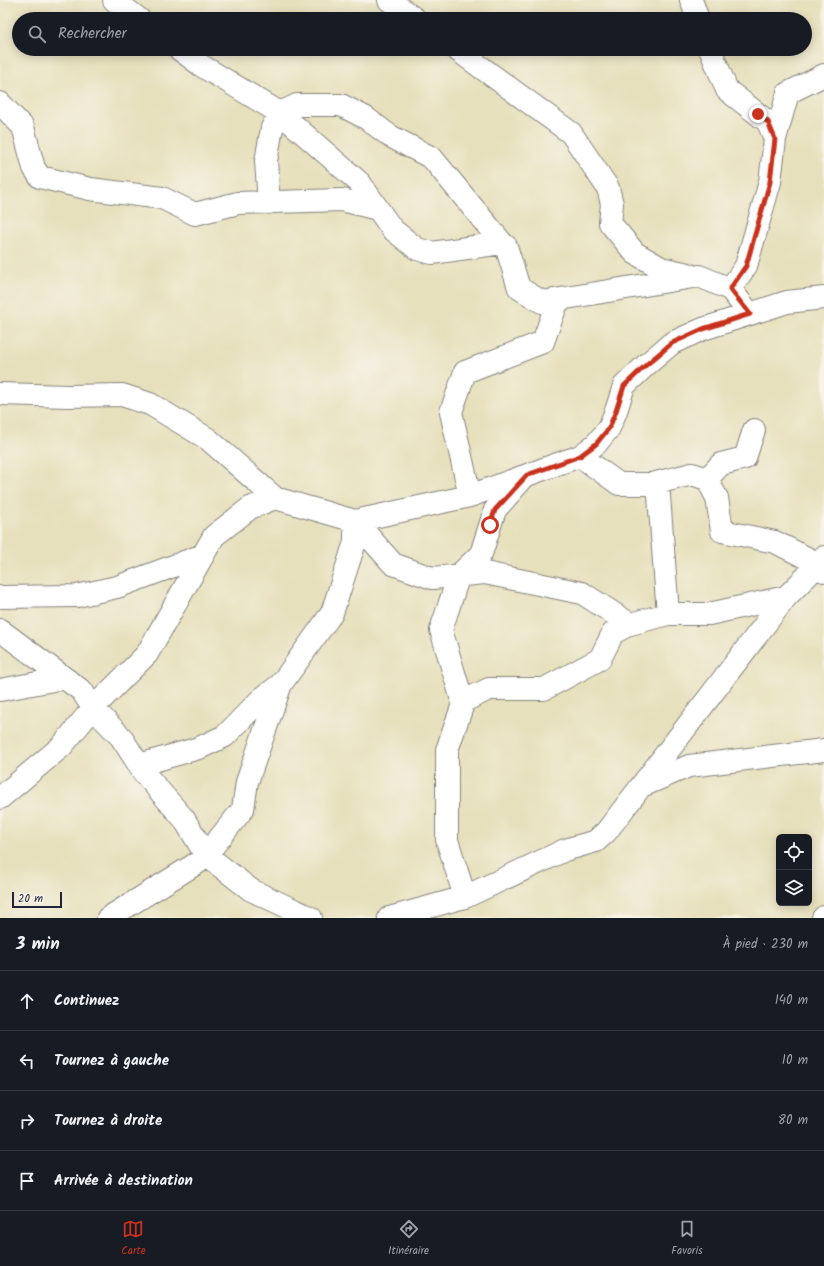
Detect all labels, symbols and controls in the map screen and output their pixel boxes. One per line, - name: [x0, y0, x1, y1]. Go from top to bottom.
- search box: [12, 12, 812, 56]
- text: Rechercher: [58, 22, 126, 46]
- icon: search: [26, 23, 48, 45]
- route end: [749, 105, 767, 123]
- route start: [481, 516, 499, 534]
- map controls: [776, 834, 812, 906]
- button: locate: [776, 834, 812, 870]
- button: layers: [776, 870, 812, 906]
- scale bar: [12, 890, 62, 909]
- text: 20 m: [18, 890, 43, 908]
- text: 3 min: [16, 931, 60, 958]
- text: À pied · 230 m: [723, 934, 808, 955]
- text: Continuez: [54, 989, 119, 1013]
- icon: ahead: [16, 990, 38, 1012]
- text: 140 m: [775, 990, 808, 1011]
- text: Tournez à gauche: [54, 1049, 169, 1073]
- icon: left: [16, 1050, 38, 1072]
- text: 10 m: [782, 1050, 808, 1071]
- text: Tournez à droite: [54, 1109, 162, 1133]
- icon: right: [16, 1110, 38, 1132]
- text: 80 m: [778, 1110, 808, 1131]
- text: Arrivée à destination: [54, 1169, 193, 1193]
- icon: arrive: [16, 1170, 38, 1192]
- tab: Carte: [121, 1218, 146, 1260]
- tab: Itinéraire: [388, 1218, 429, 1260]
- tab: Favoris: [671, 1218, 703, 1260]

